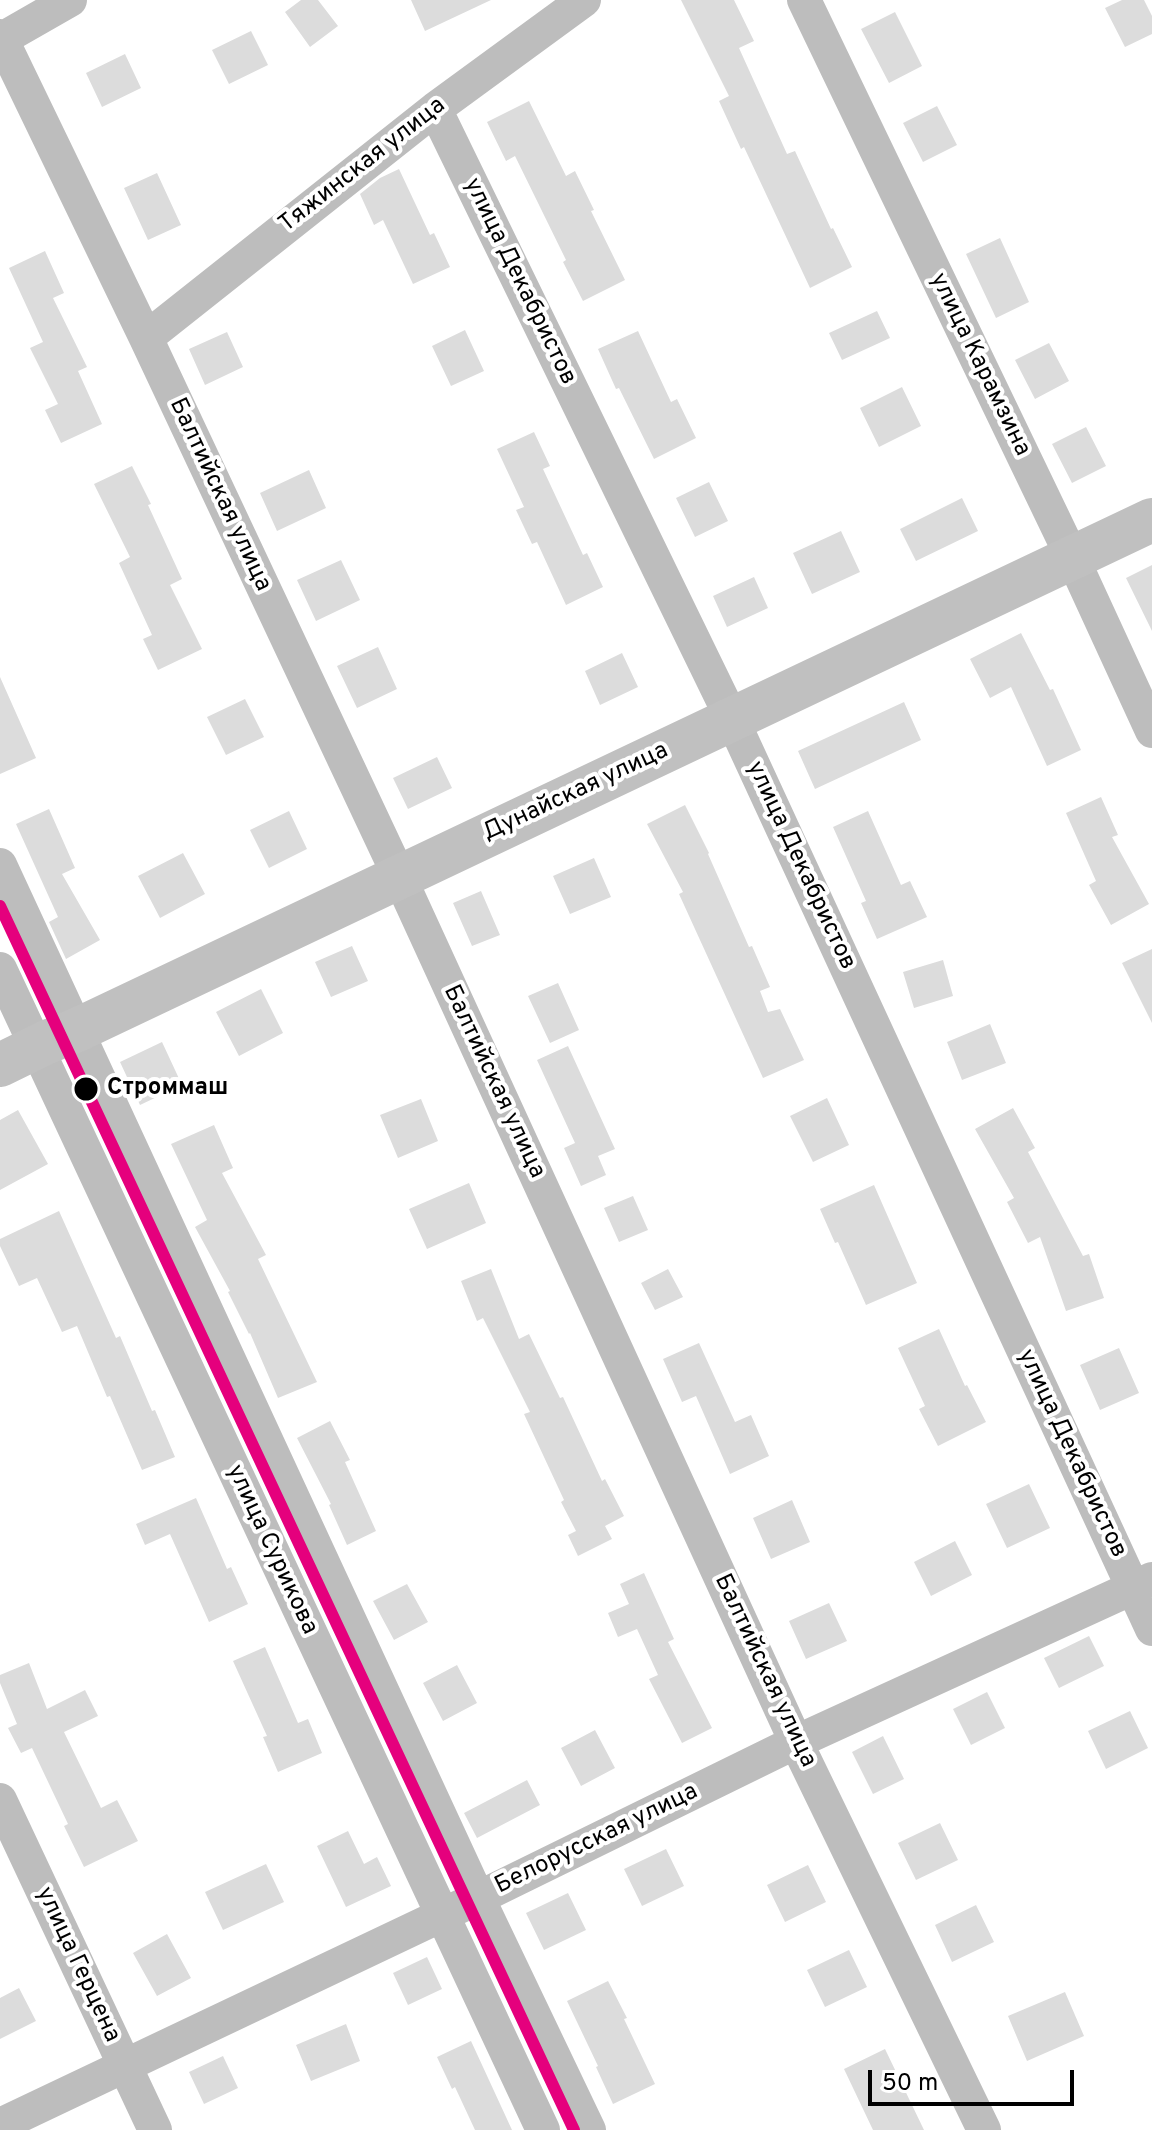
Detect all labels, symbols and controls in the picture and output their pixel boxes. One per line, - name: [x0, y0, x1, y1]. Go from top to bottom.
- street label: Тяжинская улица: [274, 92, 452, 240]
- street label: улица Декабристов: [456, 174, 582, 390]
- street label: улица Карамзина: [922, 269, 1036, 461]
- street label: Балтийская улица: [162, 394, 276, 596]
- street label: Дунайская улица: [479, 737, 673, 849]
- street label: улица Декабристов: [739, 757, 861, 975]
- street label: Балтийская улица: [436, 981, 550, 1183]
- marker: Строммаш: [72, 1075, 100, 1103]
- place label: Строммаш: [107, 1075, 228, 1103]
- street label: улица Декабристов: [1010, 1345, 1132, 1563]
- street label: улица Сурикова: [219, 1461, 323, 1639]
- street label: Балтийская улица: [707, 1570, 821, 1772]
- street label: Белорусская улица: [491, 1778, 703, 1902]
- street label: улица Герцена: [28, 1883, 126, 2047]
- scale bar: [872, 2054, 1078, 2104]
- text: 50 m: [882, 2069, 938, 2099]

